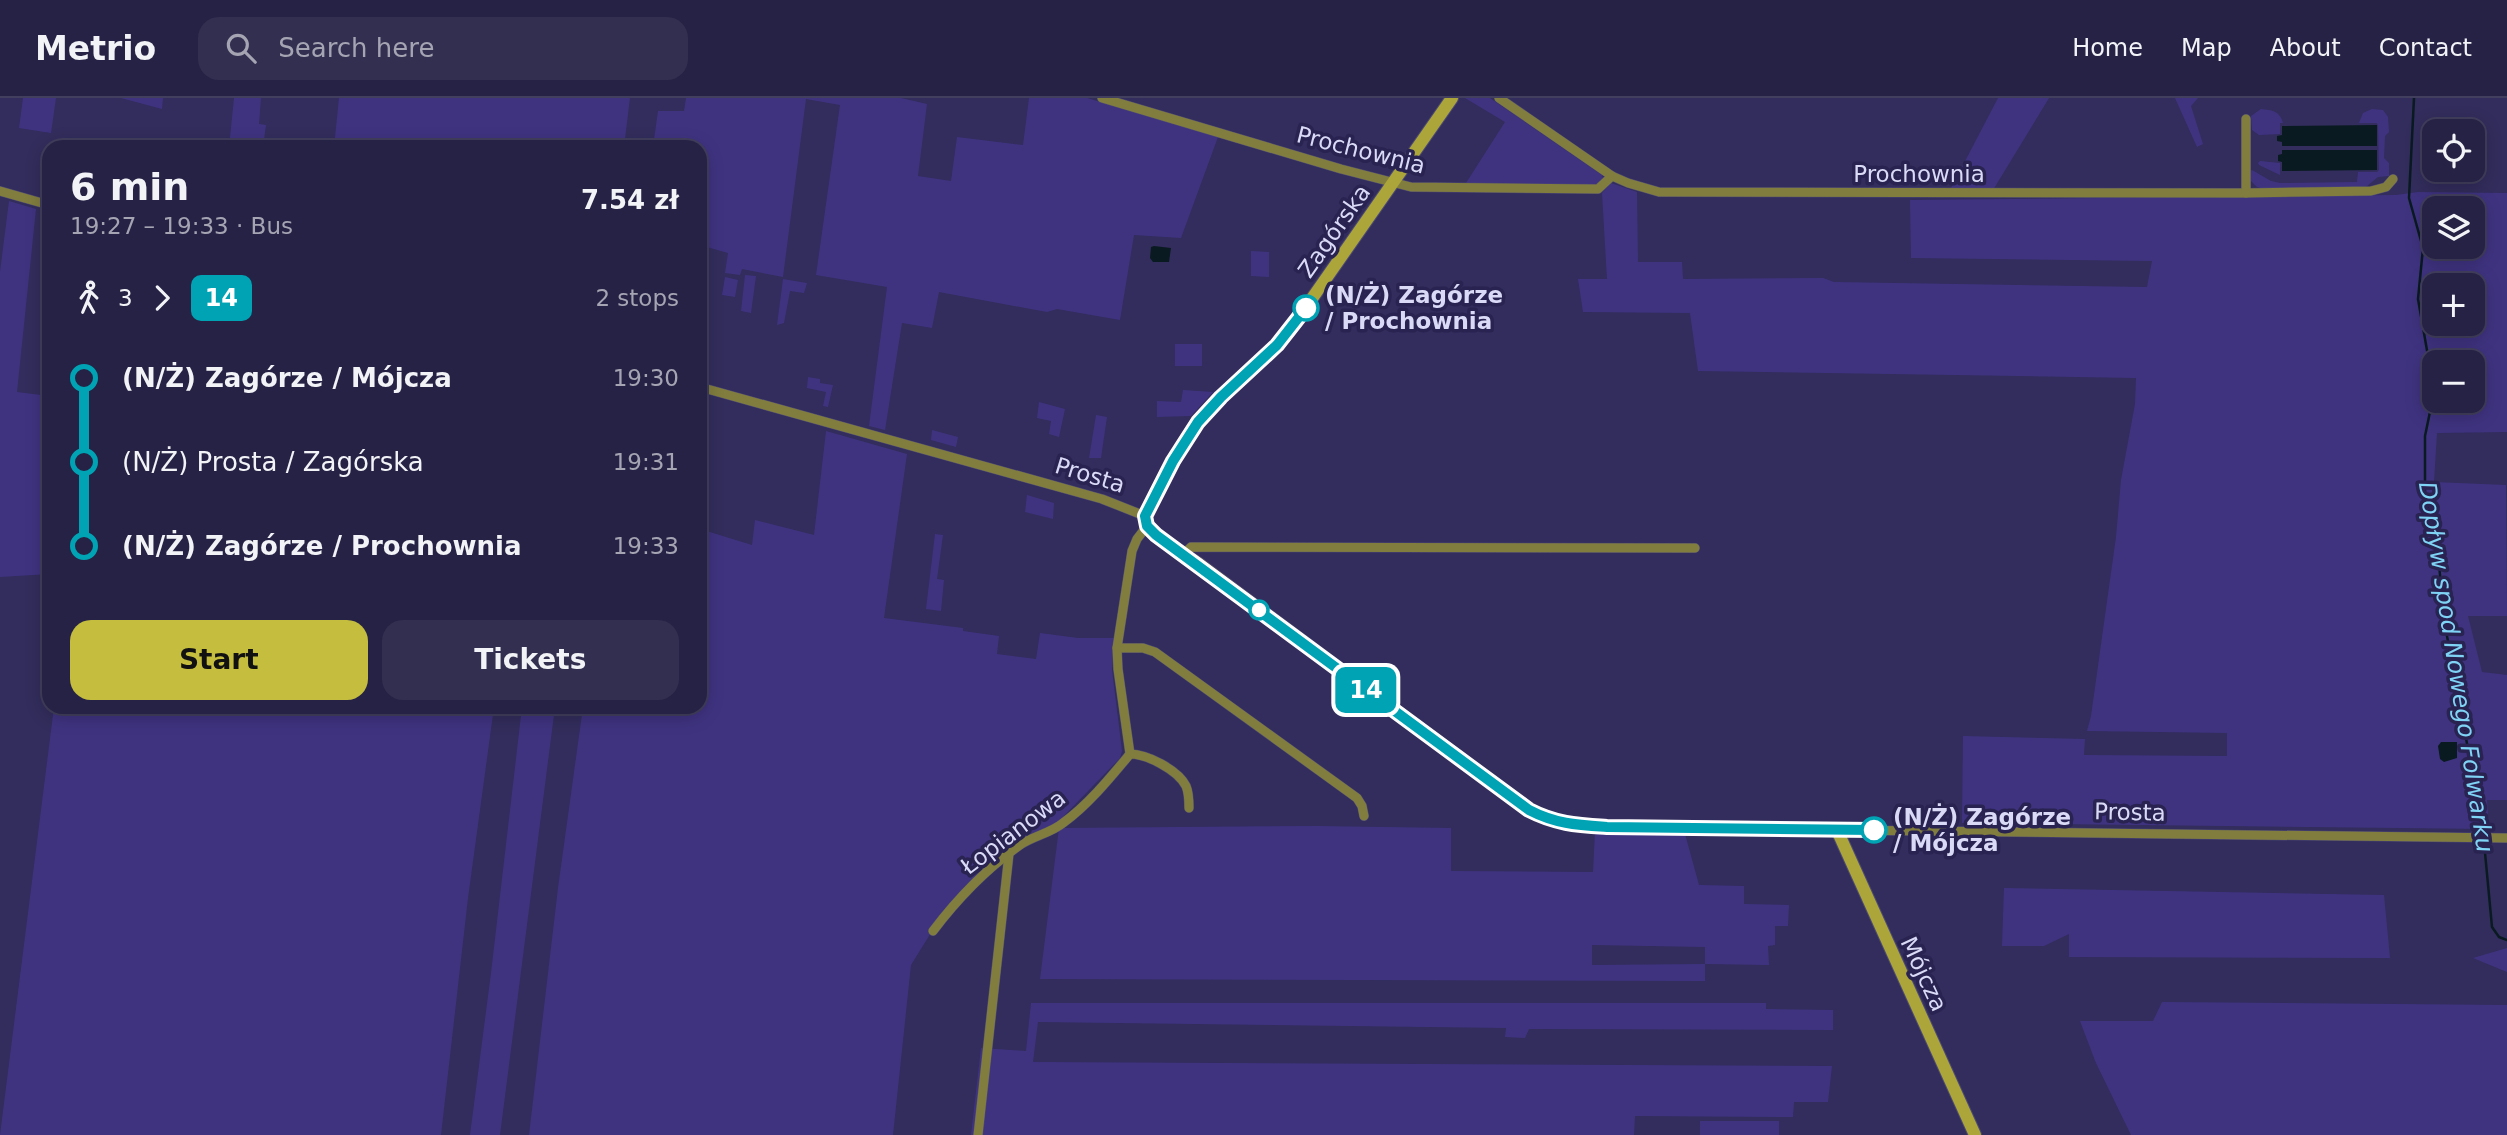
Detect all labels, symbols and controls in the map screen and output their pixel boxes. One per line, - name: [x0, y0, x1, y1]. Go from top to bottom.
- search box: [198, 17, 688, 80]
- text: Metrio: [35, 29, 156, 68]
- icon: search: [222, 29, 260, 67]
- text: Search here: [278, 33, 434, 63]
- text: Home: [2072, 34, 2143, 62]
- text: Map: [2181, 34, 2232, 62]
- text: About: [2270, 34, 2341, 62]
- text: Contact: [2379, 34, 2472, 62]
- map controls: [2422, 119, 2485, 413]
- button: locate: [2422, 119, 2485, 182]
- street label: Prochownia: [1294, 121, 1428, 179]
- street label: Prochownia: [1853, 161, 1985, 187]
- text: 6 min: [70, 165, 189, 209]
- street label: Zagórska: [1293, 180, 1375, 282]
- text: 7.54 zł: [581, 185, 679, 215]
- button: layers: [2422, 196, 2485, 259]
- text: 19:27 – 19:33 · Bus: [70, 213, 293, 239]
- button: +: [2422, 273, 2485, 336]
- icon: walk: [70, 279, 108, 317]
- icon: forward: [143, 279, 181, 317]
- place label: (N/Ż) Zagórze / Prochownia: [1325, 281, 1503, 334]
- text: 14: [205, 284, 238, 312]
- text: 3: [118, 285, 133, 311]
- text: 2 stops: [595, 285, 679, 311]
- marker: (N/Ż) Zagórze / Prochownia: [1293, 295, 1319, 321]
- button: −: [2422, 350, 2485, 413]
- text: (N/Ż) Zagórze / Mójcza: [122, 363, 452, 393]
- text: 19:30: [613, 365, 679, 391]
- text: (N/Ż) Prosta / Zagórska: [122, 447, 424, 477]
- text: 19:31: [613, 449, 679, 475]
- street label: Prosta: [1052, 452, 1128, 498]
- water label: Dopływ spod Nowego Folwarku: [2413, 480, 2499, 854]
- text: (N/Ż) Zagórze / Prochownia: [122, 531, 522, 561]
- text: 19:33: [613, 533, 679, 559]
- unlabelled marker: [1249, 600, 1269, 620]
- button: Start: [70, 620, 368, 700]
- button: Tickets: [382, 620, 679, 700]
- line badge: 14: [1334, 667, 1398, 713]
- text: 14: [1349, 676, 1383, 704]
- street label: Łopianowa: [955, 784, 1070, 880]
- street label: Prosta: [2094, 798, 2166, 826]
- place label: (N/Ż) Zagórze / Mójcza: [1893, 803, 2071, 856]
- marker: (N/Ż) Zagórze / Mójcza: [1861, 817, 1887, 843]
- street label: Mójcza: [1895, 933, 1953, 1015]

